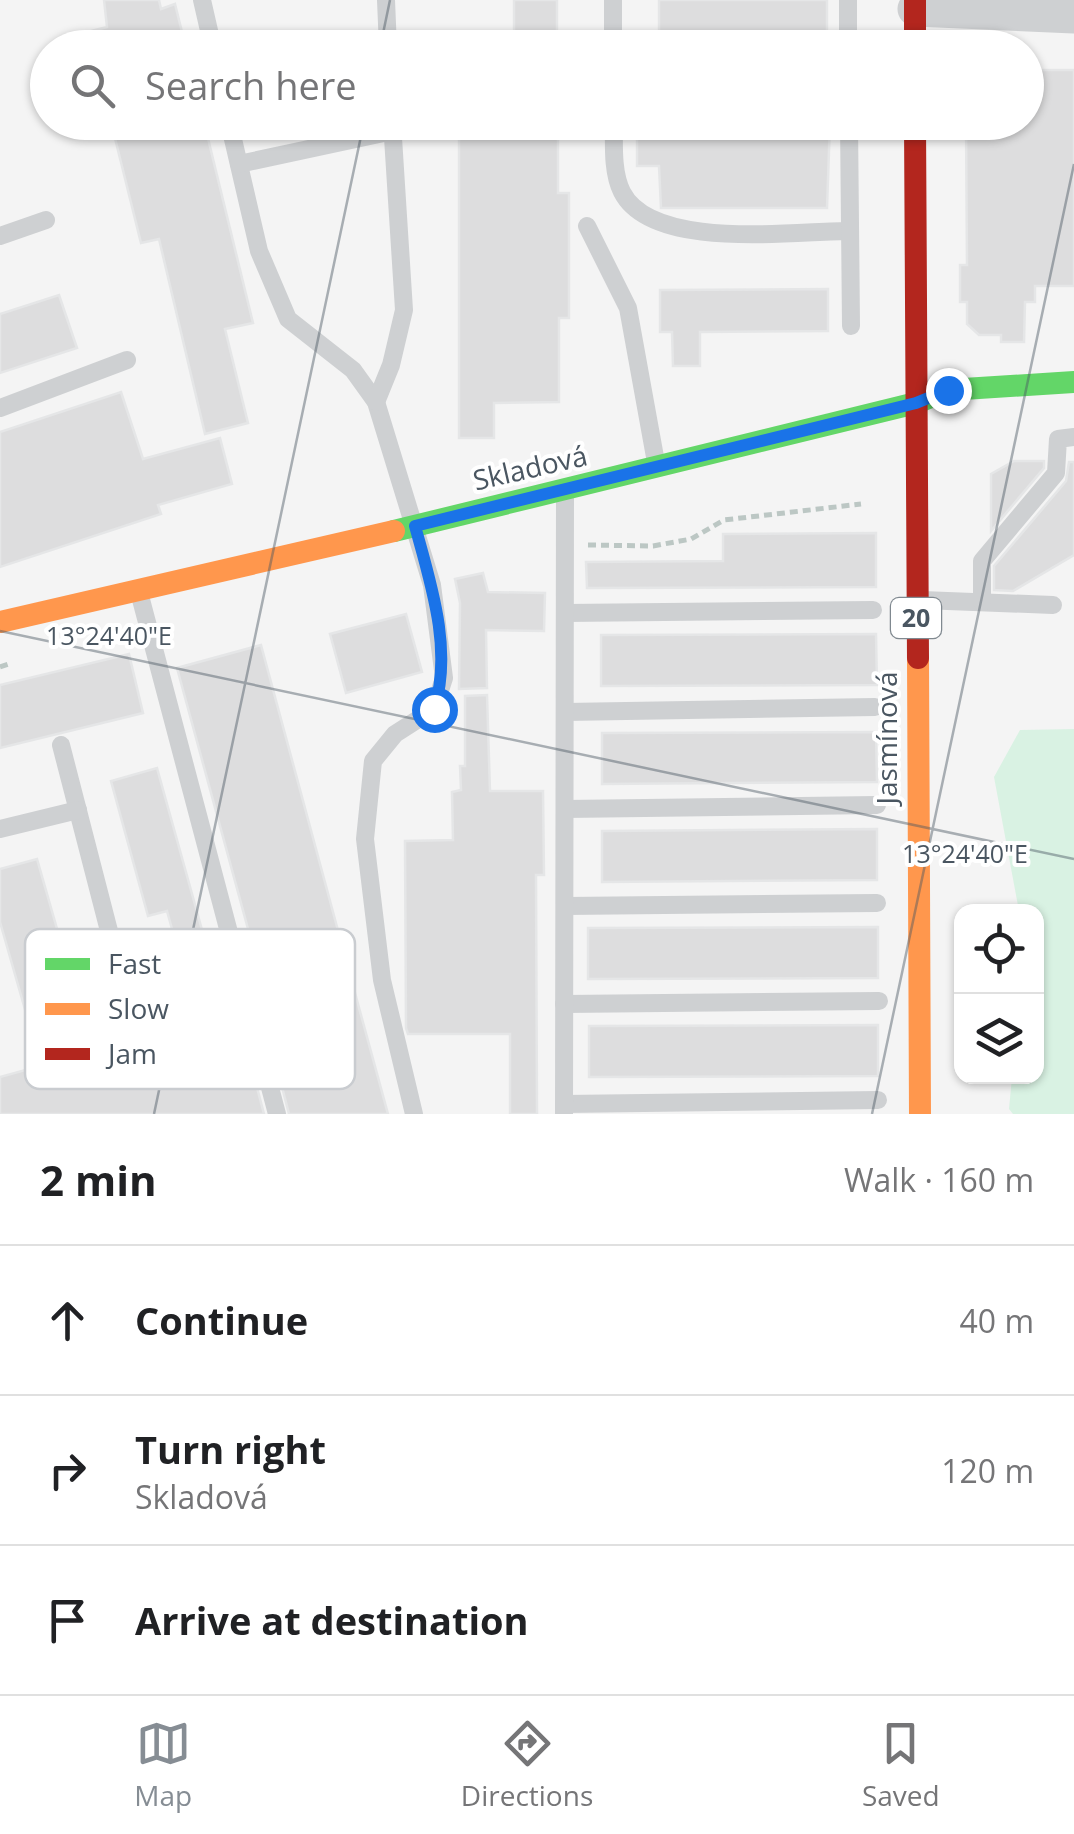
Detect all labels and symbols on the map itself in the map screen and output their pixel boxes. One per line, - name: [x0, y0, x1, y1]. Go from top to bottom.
- route end: [926, 368, 972, 414]
- street label: Skladová: [469, 435, 591, 499]
- road number: 20: [891, 598, 941, 638]
- text: 13°24'40"E: [46, 618, 172, 652]
- street label: Jasmínová: [867, 672, 905, 807]
- route start: [412, 687, 458, 733]
- text: 13°24'40"E: [902, 836, 1028, 870]
- legend: [25, 929, 355, 1089]
- text: Fast: [108, 944, 161, 982]
- text: Slow: [108, 989, 169, 1027]
- text: Jam: [105, 1034, 157, 1072]

